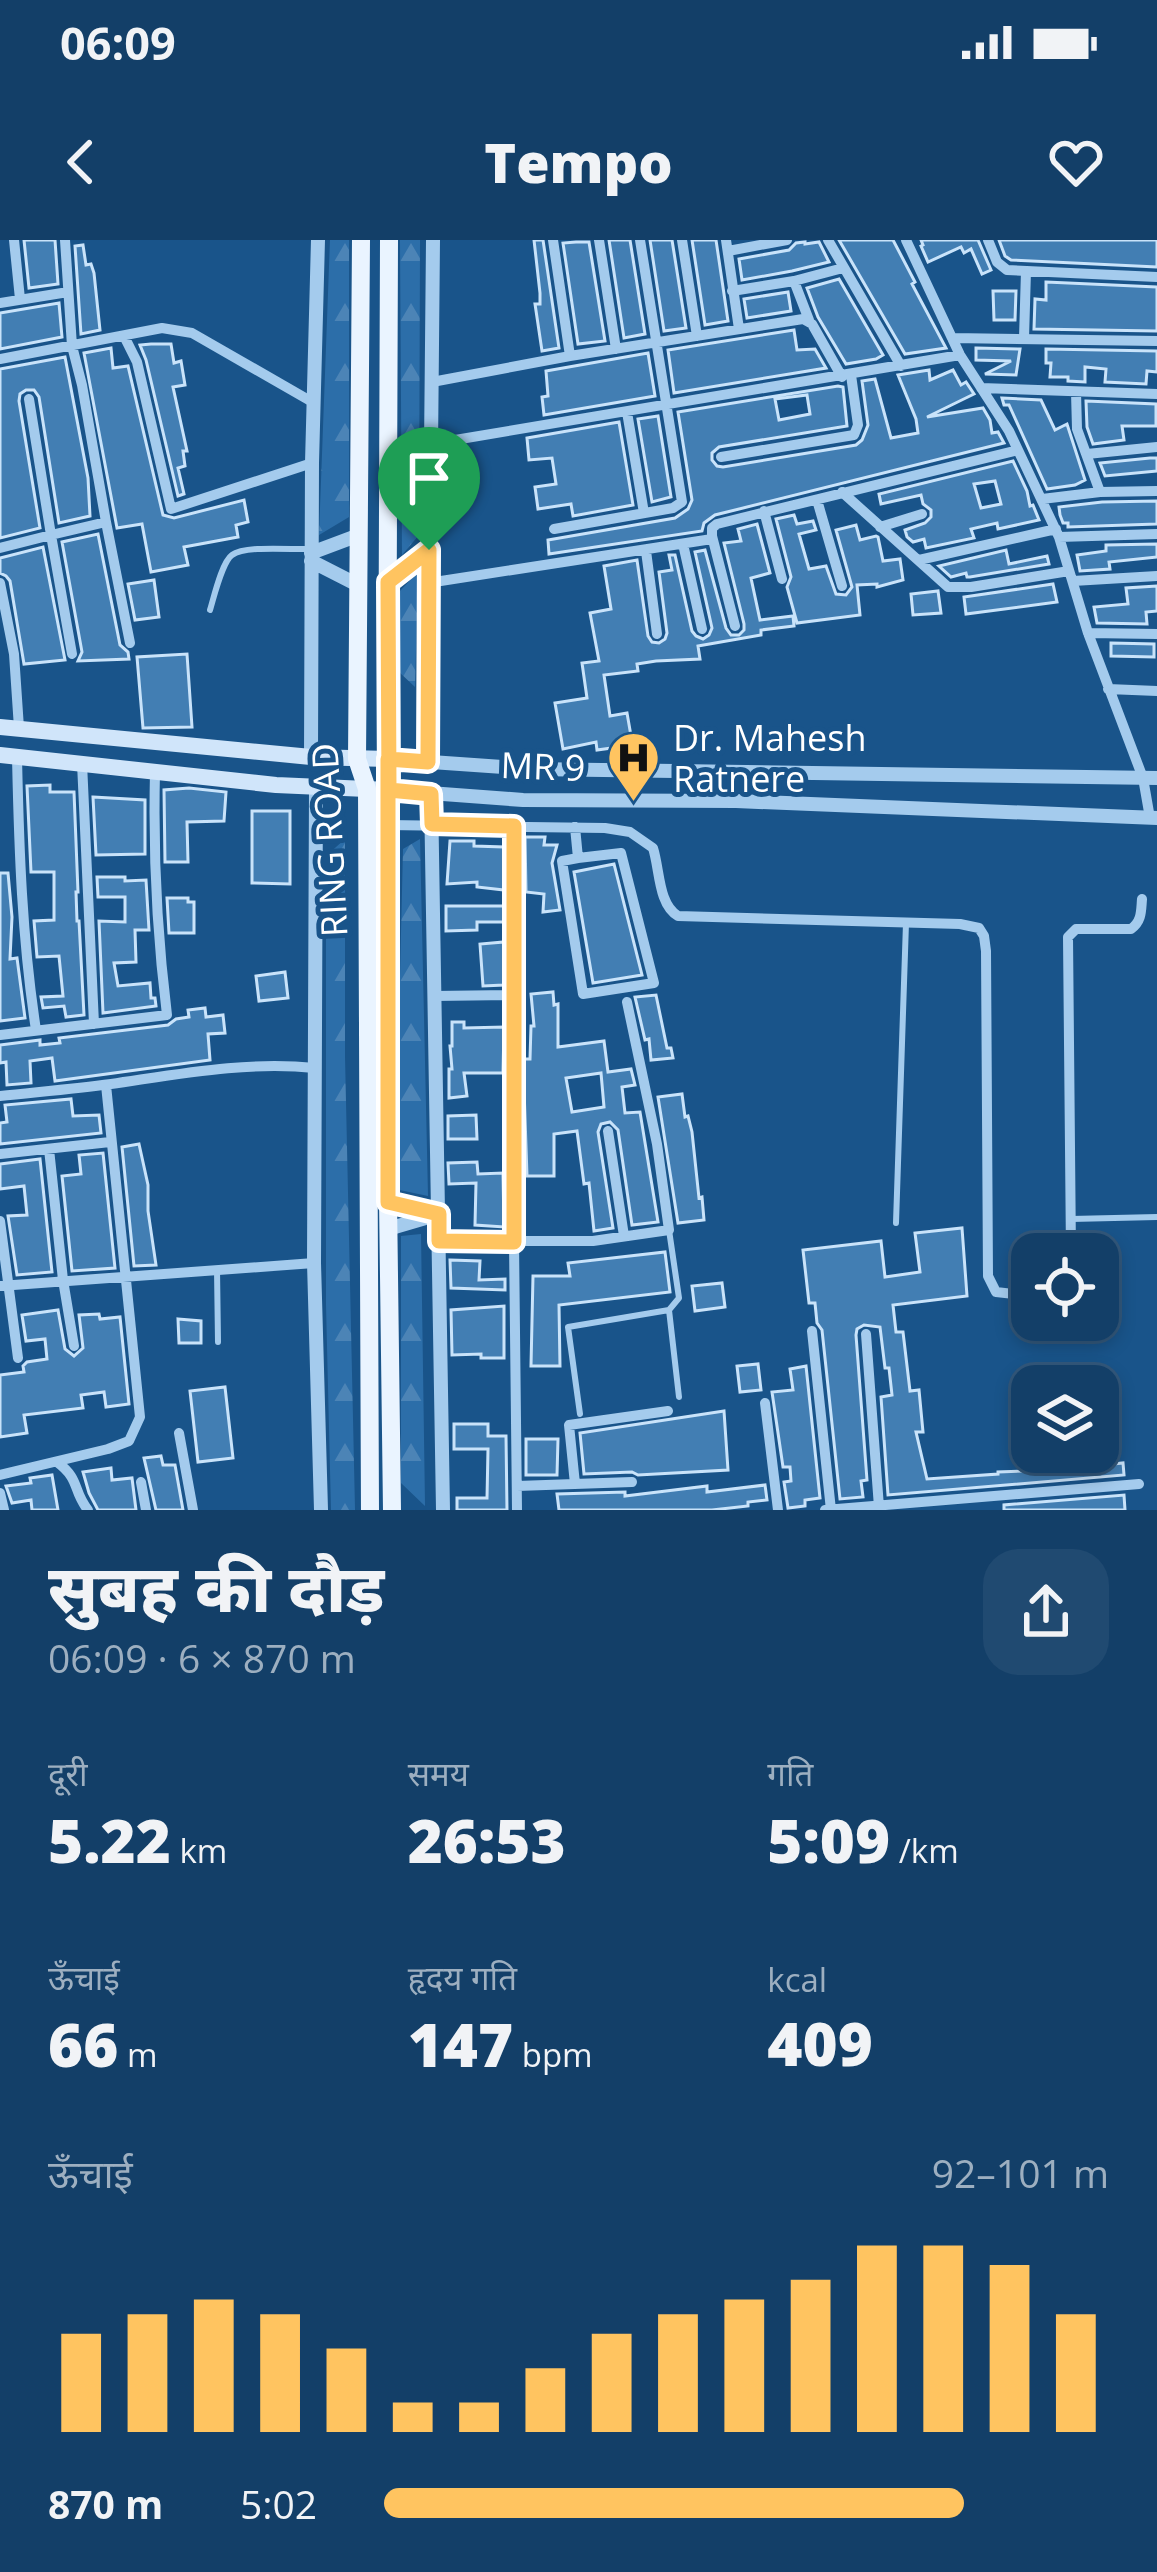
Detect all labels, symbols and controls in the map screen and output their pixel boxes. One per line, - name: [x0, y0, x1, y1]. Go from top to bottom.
- text: 06:09: [60, 12, 176, 73]
- text: Tempo: [484, 125, 673, 199]
- icon: back: [48, 129, 114, 195]
- icon: heart: [1043, 129, 1109, 195]
- pin: [378, 427, 480, 550]
- icon: arrive: [396, 445, 462, 511]
- place label: Dr. Mahesh Ratnere: [673, 713, 867, 803]
- hospital icon: Dr. Mahesh Ratnere: [606, 730, 662, 804]
- street label: MR 9: [500, 740, 586, 792]
- street label: RING ROAD: [299, 742, 359, 938]
- map controls: [1011, 1233, 1119, 1473]
- button: locate: [1011, 1233, 1119, 1341]
- button: layers: [1011, 1365, 1119, 1473]
- text: सुबह की दौड़: [48, 1541, 384, 1631]
- button: share: [983, 1549, 1109, 1675]
- text: 06:09 · 6 × 870 m: [48, 1631, 356, 1684]
- text: दूरी: [48, 1751, 88, 1796]
- text: समय: [408, 1751, 469, 1796]
- text: गति: [767, 1751, 813, 1796]
- text: 5.22: [48, 1799, 171, 1881]
- text: 26:53: [408, 1799, 566, 1881]
- text: 5:09: [767, 1799, 890, 1881]
- text: km: [171, 1828, 227, 1873]
- text: /km: [890, 1828, 959, 1873]
- text: ऊँचाई: [48, 1955, 120, 2000]
- text: हृदय गति: [408, 1955, 517, 2000]
- text: kcal: [767, 1957, 827, 2002]
- text: 409: [767, 2002, 873, 2084]
- text: 66: [48, 2003, 118, 2085]
- text: 147: [408, 2003, 513, 2085]
- text: m: [118, 2032, 157, 2077]
- text: bpm: [513, 2032, 593, 2077]
- text: ऊँचाई: [48, 2146, 133, 2199]
- text: 92–101 m: [932, 2146, 1109, 2199]
- text: 870 m: [48, 2477, 163, 2530]
- text: 5:02: [240, 2477, 317, 2530]

